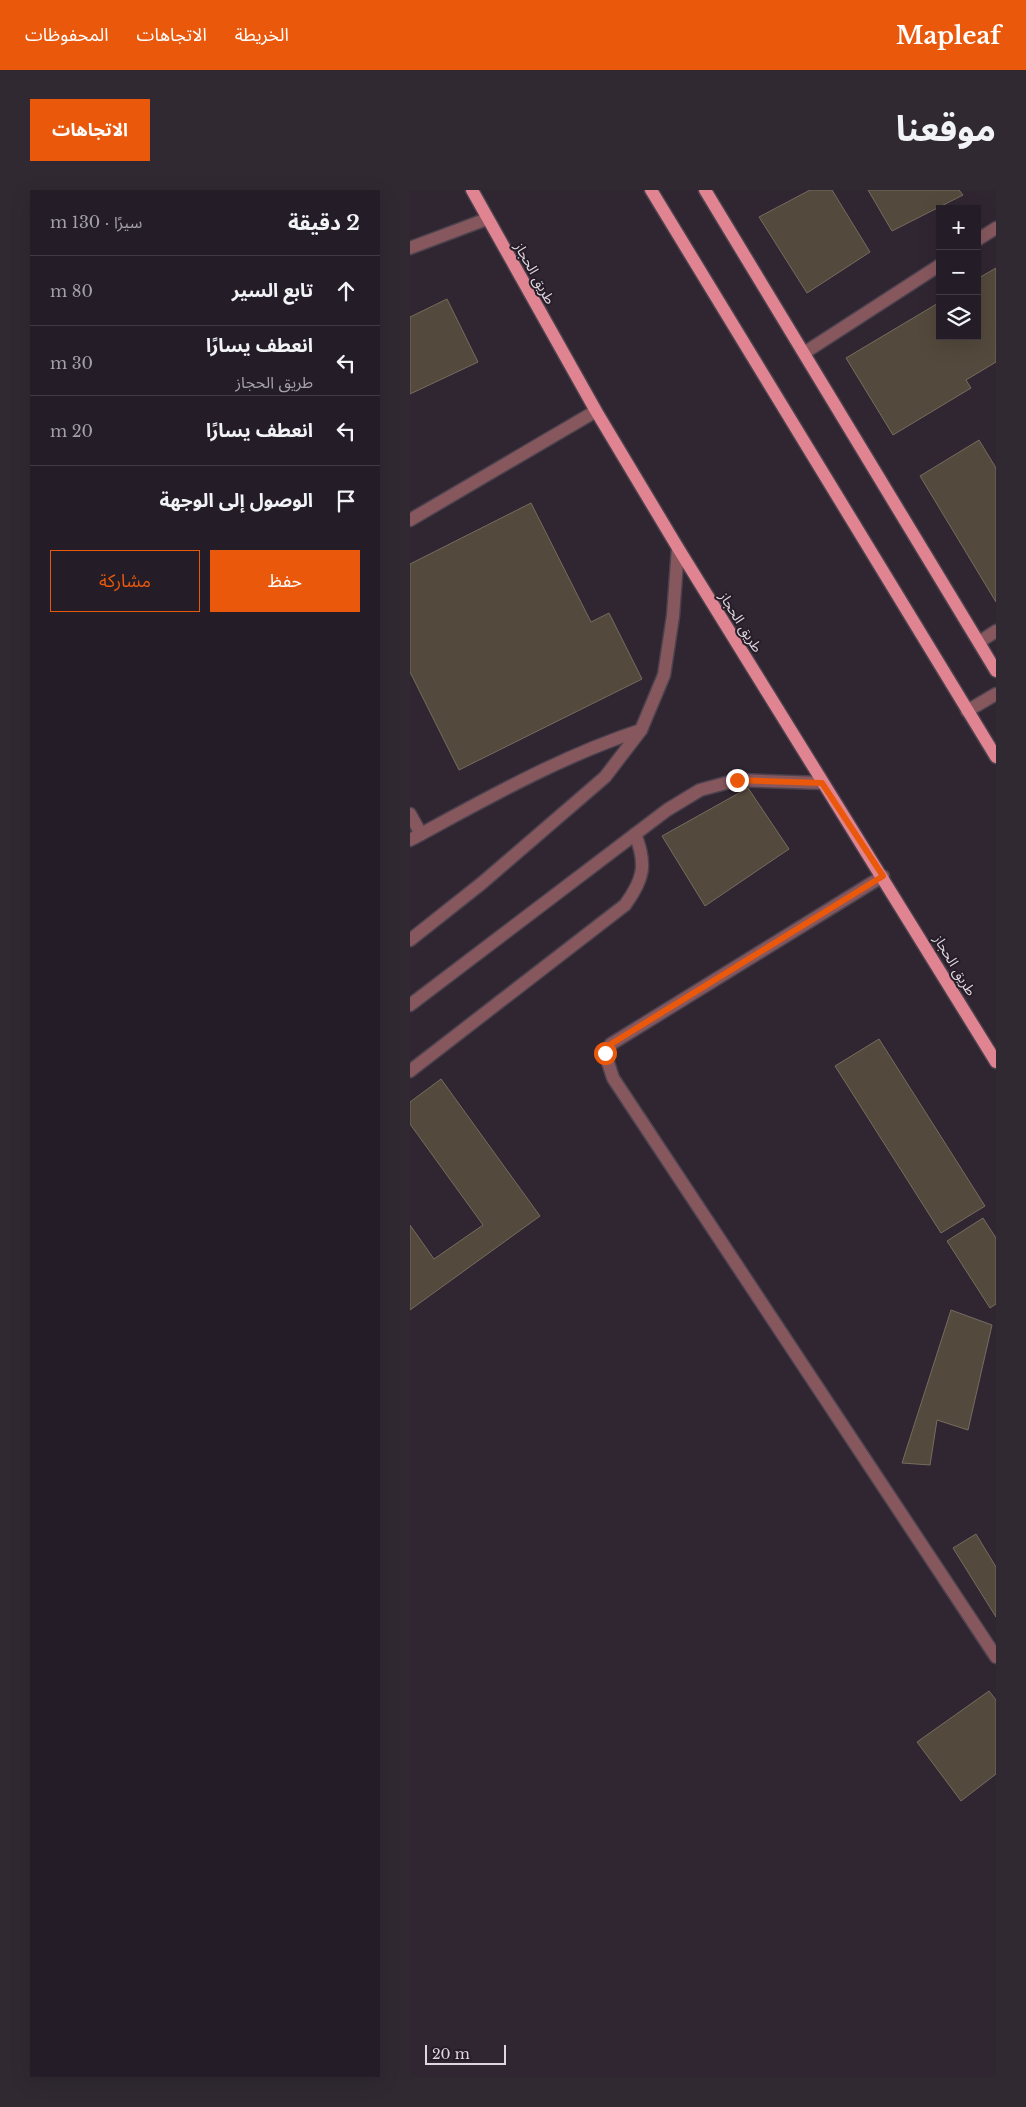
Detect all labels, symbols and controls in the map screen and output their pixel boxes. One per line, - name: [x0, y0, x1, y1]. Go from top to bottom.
- text: Mapleaf: [896, 21, 1001, 50]
- text: المحفوظات: [25, 24, 109, 46]
- text: الاتجاهات: [137, 24, 207, 46]
- text: الخريطة: [235, 24, 289, 46]
- button: الاتجاهات: [30, 99, 150, 161]
- text: موقعنا: [896, 107, 996, 150]
- map controls: [936, 205, 981, 340]
- button: +: [936, 205, 981, 250]
- text: 2 دقيقة: [288, 210, 360, 236]
- text: سيرًا · 130 m: [50, 212, 142, 232]
- street label: طريق الحجاز: [509, 238, 559, 308]
- button: −: [936, 250, 981, 295]
- icon: ahead: [332, 277, 360, 305]
- text: تابع السير: [232, 279, 313, 302]
- text: 80 m: [50, 281, 93, 301]
- button: layers: [936, 295, 981, 340]
- text: انعطف يسارًا: [206, 334, 313, 357]
- icon: left: [332, 349, 360, 377]
- text: 30 m: [50, 353, 93, 373]
- text: طريق الحجاز: [235, 372, 313, 392]
- icon: left: [332, 417, 360, 445]
- text: انعطف يسارًا: [206, 419, 313, 442]
- text: 20 m: [50, 421, 93, 441]
- icon: arrive: [332, 487, 360, 515]
- text: الوصول إلى الوجهة: [159, 489, 313, 512]
- button: مشاركة: [50, 550, 200, 612]
- button: حفظ: [210, 550, 360, 612]
- street label: طريق الحجاز: [714, 587, 767, 656]
- route end: [726, 769, 749, 792]
- street label: طريق الحجاز: [928, 930, 980, 999]
- route start: [594, 1042, 617, 1065]
- scale bar: [425, 2042, 506, 2065]
- text: 20 m: [432, 2045, 470, 2063]

